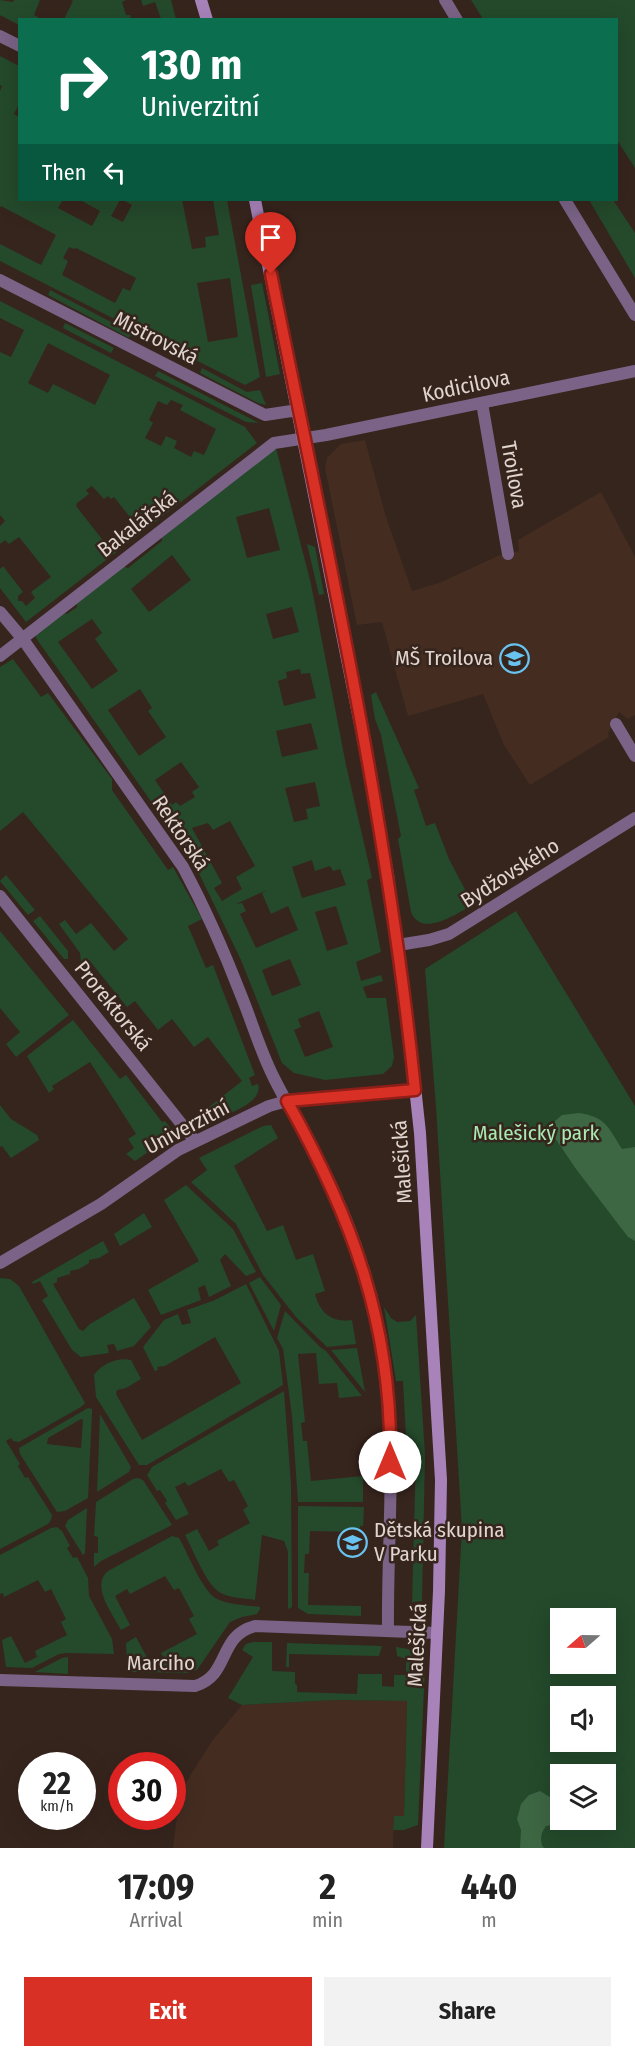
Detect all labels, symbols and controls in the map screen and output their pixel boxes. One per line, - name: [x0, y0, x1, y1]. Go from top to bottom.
- text: 130 m: [141, 40, 242, 90]
- icon: right: [42, 42, 120, 120]
- text: Univerzitní: [141, 91, 260, 123]
- icon: left: [98, 156, 131, 189]
- text: Then: [42, 159, 86, 186]
- pin: [245, 212, 296, 274]
- icon: arrive: [254, 221, 287, 254]
- street label: Mistrovská: [109, 306, 203, 370]
- street label: Kodicilova: [420, 364, 512, 408]
- street label: Troilova: [495, 439, 533, 511]
- street label: Bakalářská: [92, 485, 182, 563]
- school or university icon: MŠ Troilova: [498, 642, 530, 674]
- place label: MŠ Troilova: [395, 645, 493, 671]
- street label: Rektorská: [147, 791, 215, 875]
- street label: Bydžovského: [456, 832, 564, 914]
- street label: Prorektorská: [69, 956, 157, 1056]
- street label: Univerzitní: [140, 1094, 234, 1160]
- street label: Malešická: [386, 1119, 418, 1205]
- park label: Malešický park: [473, 1120, 599, 1146]
- position arrow: [358, 1430, 422, 1494]
- place label: Dětská skupina V Parku: [374, 1517, 505, 1567]
- school or university icon: Dětská skupina V Parku: [337, 1526, 369, 1558]
- street label: Malešická: [402, 1602, 432, 1688]
- north arrow: [550, 1608, 616, 1674]
- map controls: [550, 1608, 616, 1830]
- street label: Marciho: [127, 1650, 195, 1676]
- button: sound: [550, 1686, 616, 1752]
- speed limit sign: 30: [108, 1752, 186, 1830]
- button: layers: [550, 1764, 616, 1830]
- text: 22: [43, 1766, 71, 1802]
- text: km/h: [40, 1797, 74, 1815]
- text: 17:09: [118, 1865, 194, 1909]
- text: 2: [319, 1865, 336, 1909]
- text: 440: [461, 1865, 517, 1909]
- text: Arrival: [130, 1908, 183, 1932]
- text: min: [312, 1908, 343, 1932]
- text: m: [481, 1908, 497, 1932]
- button: Exit: [24, 1977, 312, 2046]
- button: Share: [324, 1977, 611, 2046]

